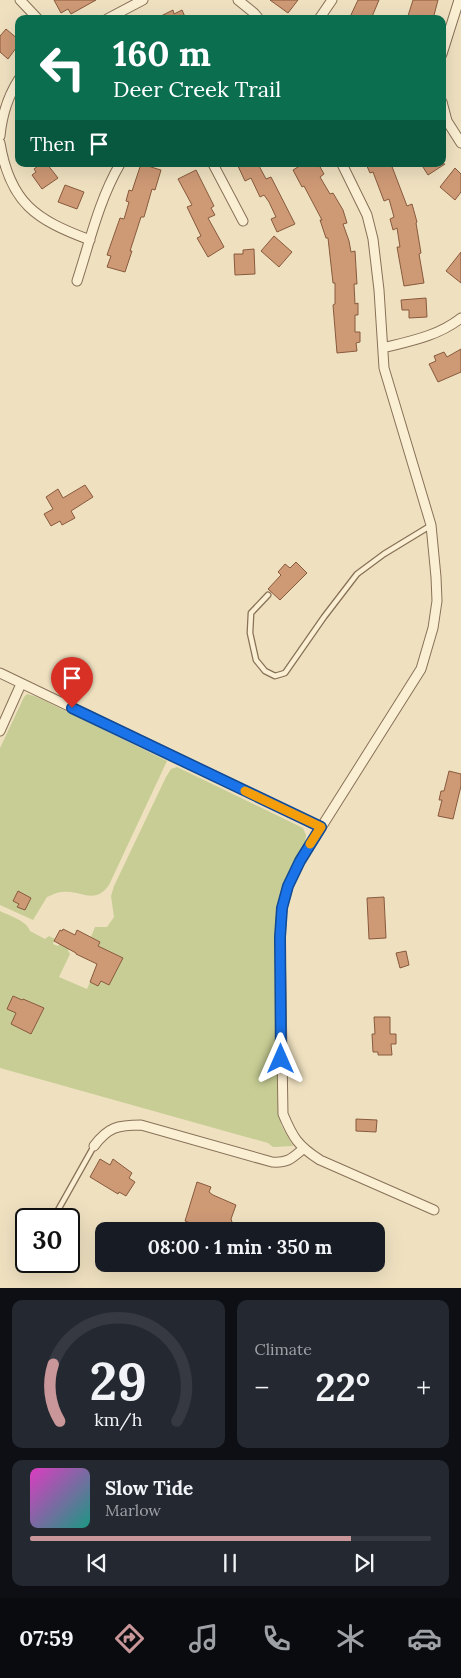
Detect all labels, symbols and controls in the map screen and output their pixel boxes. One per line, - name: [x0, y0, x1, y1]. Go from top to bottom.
- text: 160 m: [113, 31, 211, 76]
- icon: left: [30, 35, 95, 100]
- text: Deer Creek Trail: [113, 75, 281, 103]
- icon: arrive: [85, 130, 113, 158]
- text: Then: [30, 132, 75, 156]
- pin: [51, 657, 93, 708]
- icon: arrive: [58, 664, 86, 692]
- position arrow: [254, 1032, 306, 1084]
- speed limit sign: 30: [15, 1208, 80, 1273]
- text: 08:00 · 1 min · 350 m: [148, 1235, 332, 1259]
- text: Climate: [255, 1339, 312, 1359]
- text: 29: [89, 1348, 147, 1414]
- text: 22°: [315, 1363, 370, 1411]
- text: −: [255, 1370, 269, 1406]
- text: +: [416, 1370, 431, 1406]
- text: km/h: [94, 1408, 143, 1431]
- text: Slow Tide: [105, 1476, 193, 1500]
- text: Marlow: [105, 1500, 161, 1520]
- icon: previous: [83, 1549, 111, 1577]
- icon: pause: [216, 1549, 244, 1577]
- icon: next: [350, 1549, 378, 1577]
- icon: directions: [112, 1621, 147, 1656]
- icon: music: [186, 1621, 221, 1656]
- icon: phone: [259, 1621, 294, 1656]
- icon: climate: [333, 1621, 368, 1656]
- icon: car: [407, 1621, 442, 1656]
- text: 07:59: [19, 1624, 74, 1652]

